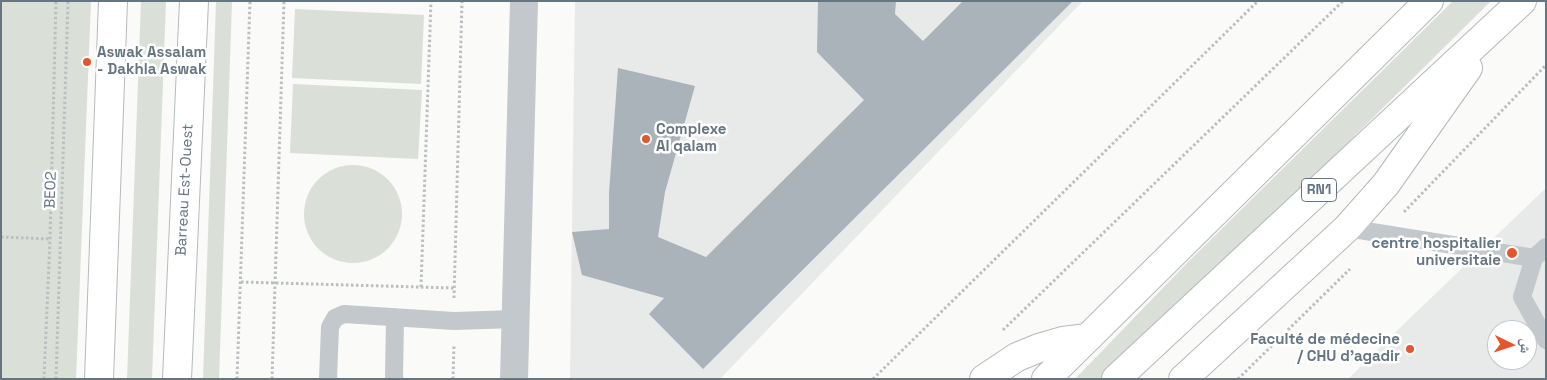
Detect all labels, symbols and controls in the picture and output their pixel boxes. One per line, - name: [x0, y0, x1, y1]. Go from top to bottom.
- place label: Aswak Assalam - Dakhla Aswak: [97, 44, 206, 79]
- marker: Aswak Assalam - Dakhla Aswak: [81, 56, 93, 68]
- place label: Complexe Al qalam: [656, 121, 726, 156]
- street label: Barreau Est-Ouest: [173, 123, 197, 257]
- marker: Complexe Al qalam: [640, 133, 652, 145]
- street label: BEO2: [41, 171, 61, 209]
- road number: RN1: [1302, 178, 1336, 202]
- place label: centre hospitalier universitaie: [1372, 235, 1501, 270]
- marker: centre hospitalier universitaie: [1505, 246, 1519, 260]
- north arrow: [1487, 320, 1537, 370]
- place label: Faculté de médecine / CHU d'agadir: [1250, 331, 1400, 366]
- text: ش: [1516, 338, 1535, 354]
- marker: Faculté de médecine / CHU d'agadir: [1404, 343, 1416, 355]

